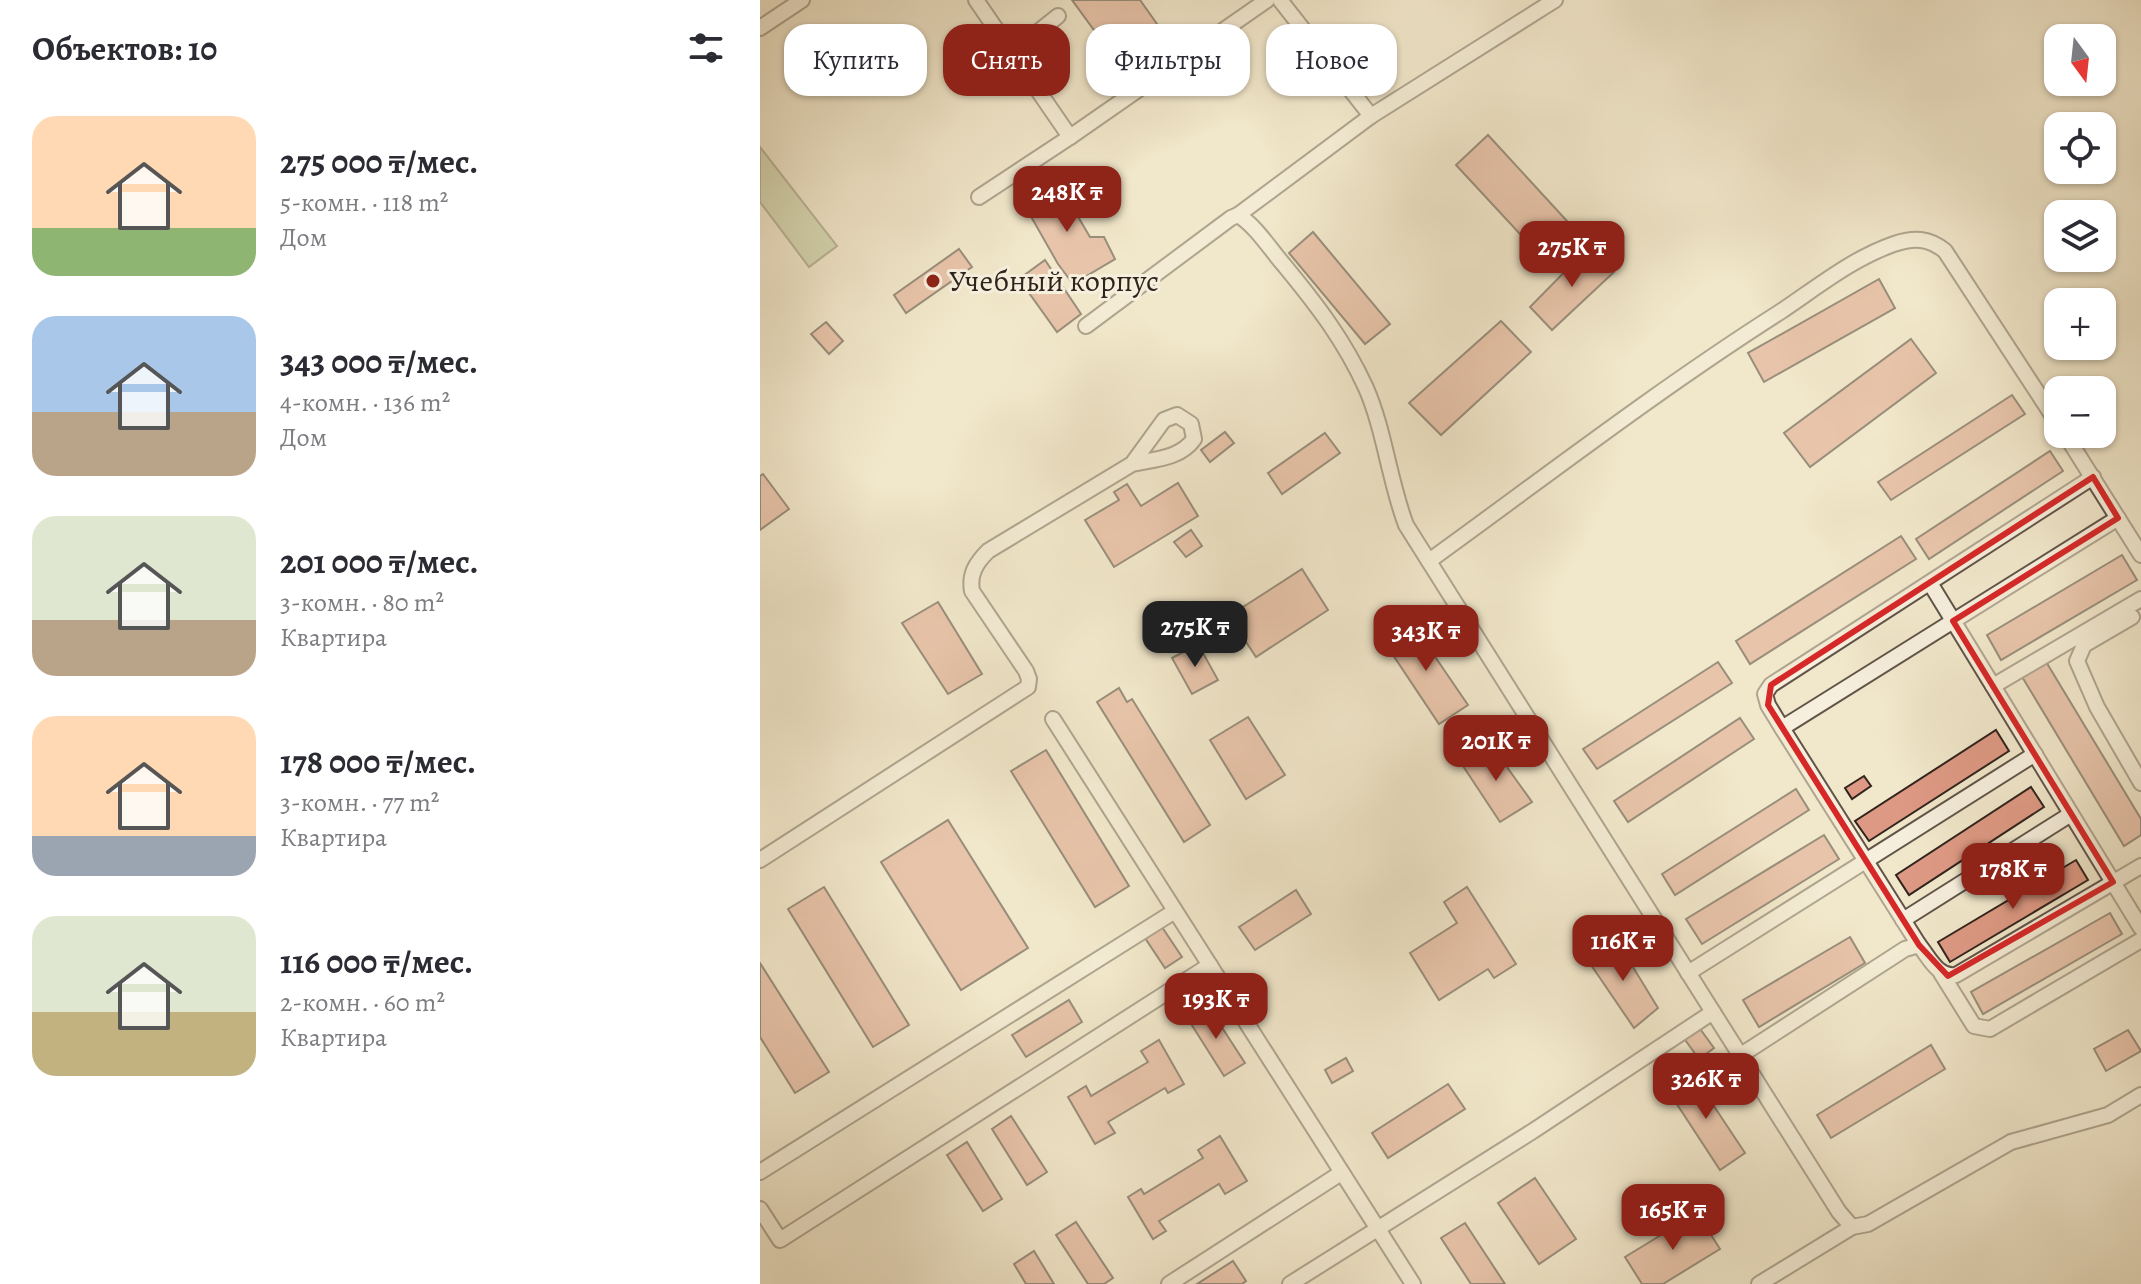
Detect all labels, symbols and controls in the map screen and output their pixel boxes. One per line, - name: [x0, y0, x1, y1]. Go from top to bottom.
- chip: Купить: [784, 24, 927, 96]
- chip: Снять: [943, 24, 1070, 96]
- chip: Фильтры: [1086, 24, 1250, 96]
- chip: Новое: [1266, 24, 1397, 96]
- north arrow: [2044, 24, 2116, 96]
- map controls: [2044, 24, 2116, 448]
- text: Объектов: 10: [32, 25, 217, 72]
- icon: filters: [684, 26, 728, 70]
- button: locate: [2044, 112, 2116, 184]
- text: 275 000 ₸/мес.: [280, 138, 478, 185]
- icon: home: [96, 148, 192, 244]
- pin: 248K ₸: [1002, 166, 1132, 234]
- text: 248K ₸: [1031, 174, 1103, 209]
- text: 5-комн. · 118 m²: [280, 185, 448, 220]
- button: layers: [2044, 200, 2116, 272]
- text: Дом: [280, 220, 327, 255]
- pin: 275K ₸: [1507, 221, 1637, 289]
- text: 275K ₸: [1537, 229, 1607, 264]
- place label: Учебный корпус: [949, 261, 1159, 301]
- marker: Учебный корпус: [924, 272, 942, 290]
- button: +: [2044, 288, 2116, 360]
- text: 343 000 ₸/мес.: [280, 338, 478, 385]
- icon: home: [96, 348, 192, 444]
- button: −: [2044, 376, 2116, 448]
- text: 4-комн. · 136 m²: [280, 385, 450, 420]
- text: Дом: [280, 420, 327, 455]
- text: 201 000 ₸/мес.: [280, 538, 479, 585]
- icon: home: [96, 548, 192, 644]
- text: 3-комн. · 80 m²: [280, 585, 444, 620]
- pin: 275K ₸: [1130, 601, 1260, 669]
- pin: 343K ₸: [1361, 605, 1491, 673]
- text: 275K ₸: [1160, 609, 1230, 644]
- text: 343K ₸: [1392, 613, 1460, 648]
- text: Квартира: [280, 620, 387, 655]
- pin: 201K ₸: [1431, 715, 1561, 783]
- text: 201K ₸: [1461, 723, 1531, 758]
- text: 178 000 ₸/мес.: [280, 738, 476, 785]
- icon: home: [96, 748, 192, 844]
- text: 3-комн. · 77 m²: [280, 785, 439, 820]
- text: Квартира: [280, 820, 387, 855]
- pin: 178K ₸: [1948, 843, 2078, 911]
- text: 178K ₸: [1979, 851, 2047, 886]
- pin: 116K ₸: [1558, 915, 1688, 983]
- text: 116K ₸: [1590, 923, 1656, 958]
- text: 116 000 ₸/мес.: [280, 938, 473, 985]
- icon: home: [96, 948, 192, 1044]
- pin: 193K ₸: [1151, 973, 1281, 1041]
- text: 193K ₸: [1183, 981, 1249, 1016]
- text: 2-комн. · 60 m²: [280, 985, 445, 1020]
- text: Квартира: [280, 1020, 387, 1055]
- pin: 326K ₸: [1641, 1053, 1771, 1121]
- text: 326K ₸: [1671, 1061, 1741, 1096]
- pin: 165K ₸: [1608, 1184, 1738, 1252]
- text: 165K ₸: [1640, 1192, 1706, 1227]

